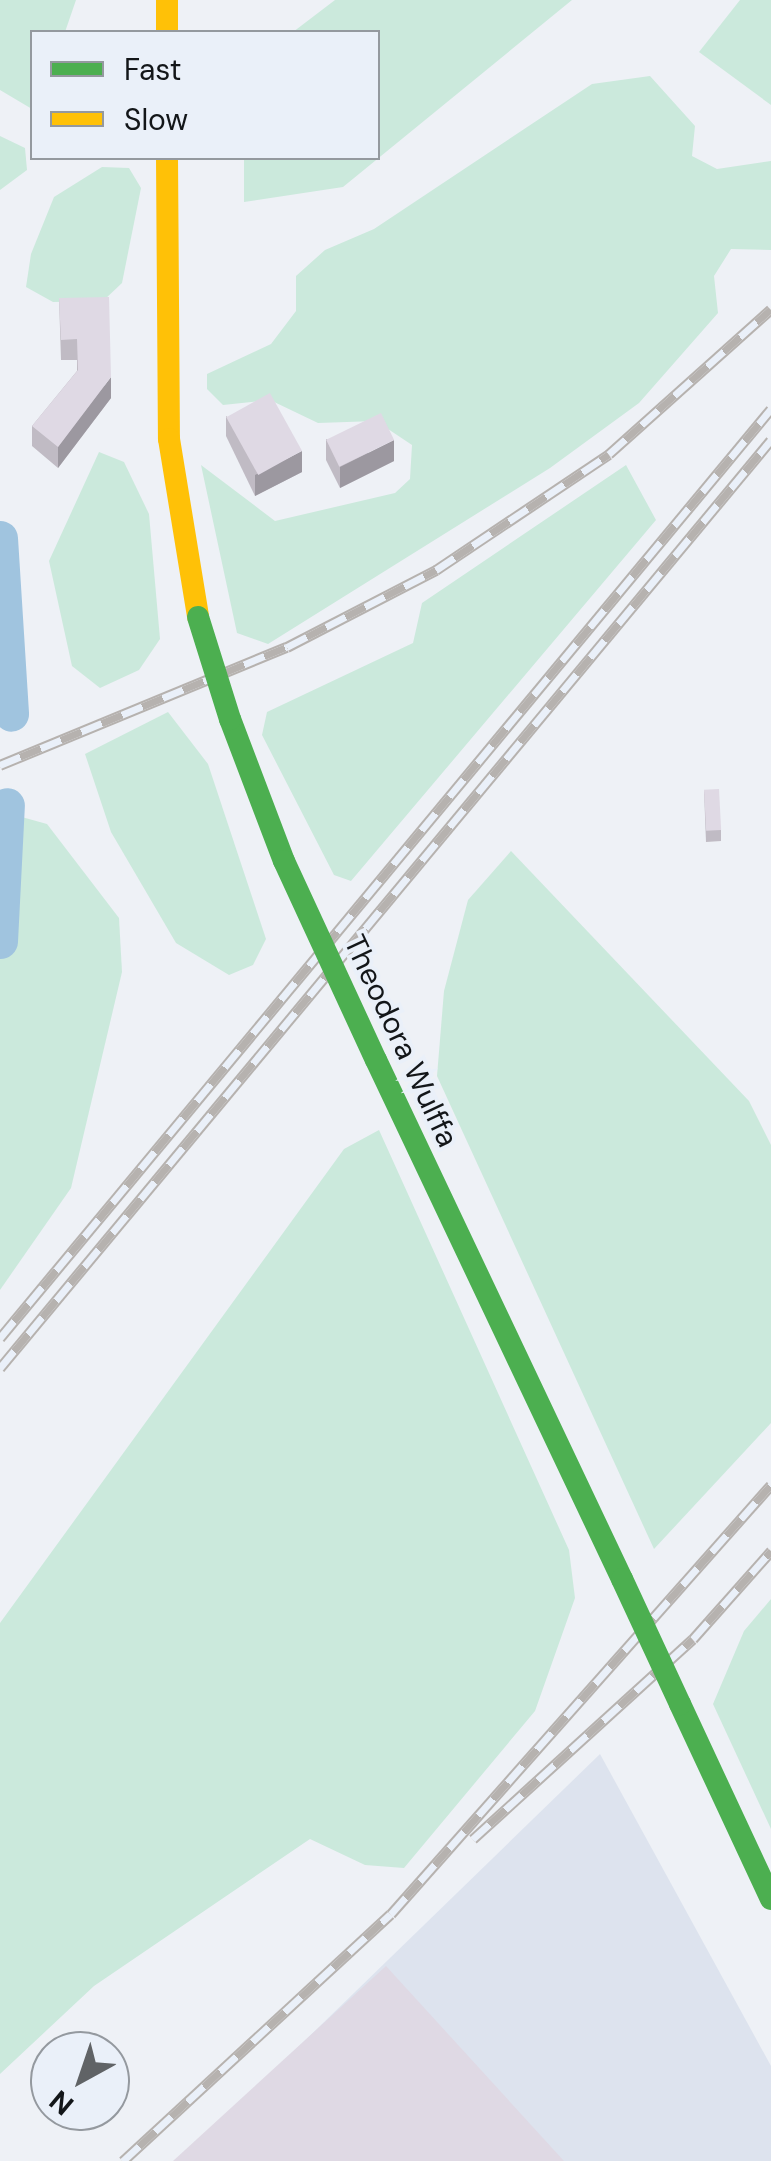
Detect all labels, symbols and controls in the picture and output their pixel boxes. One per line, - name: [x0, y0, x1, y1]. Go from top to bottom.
- legend: [30, 30, 380, 160]
- text: Fast: [124, 50, 182, 89]
- text: Slow: [124, 100, 188, 139]
- street label: Theodora Wulffa: [336, 929, 466, 1153]
- north arrow: [30, 2031, 130, 2131]
- text: N: [42, 2082, 81, 2124]

